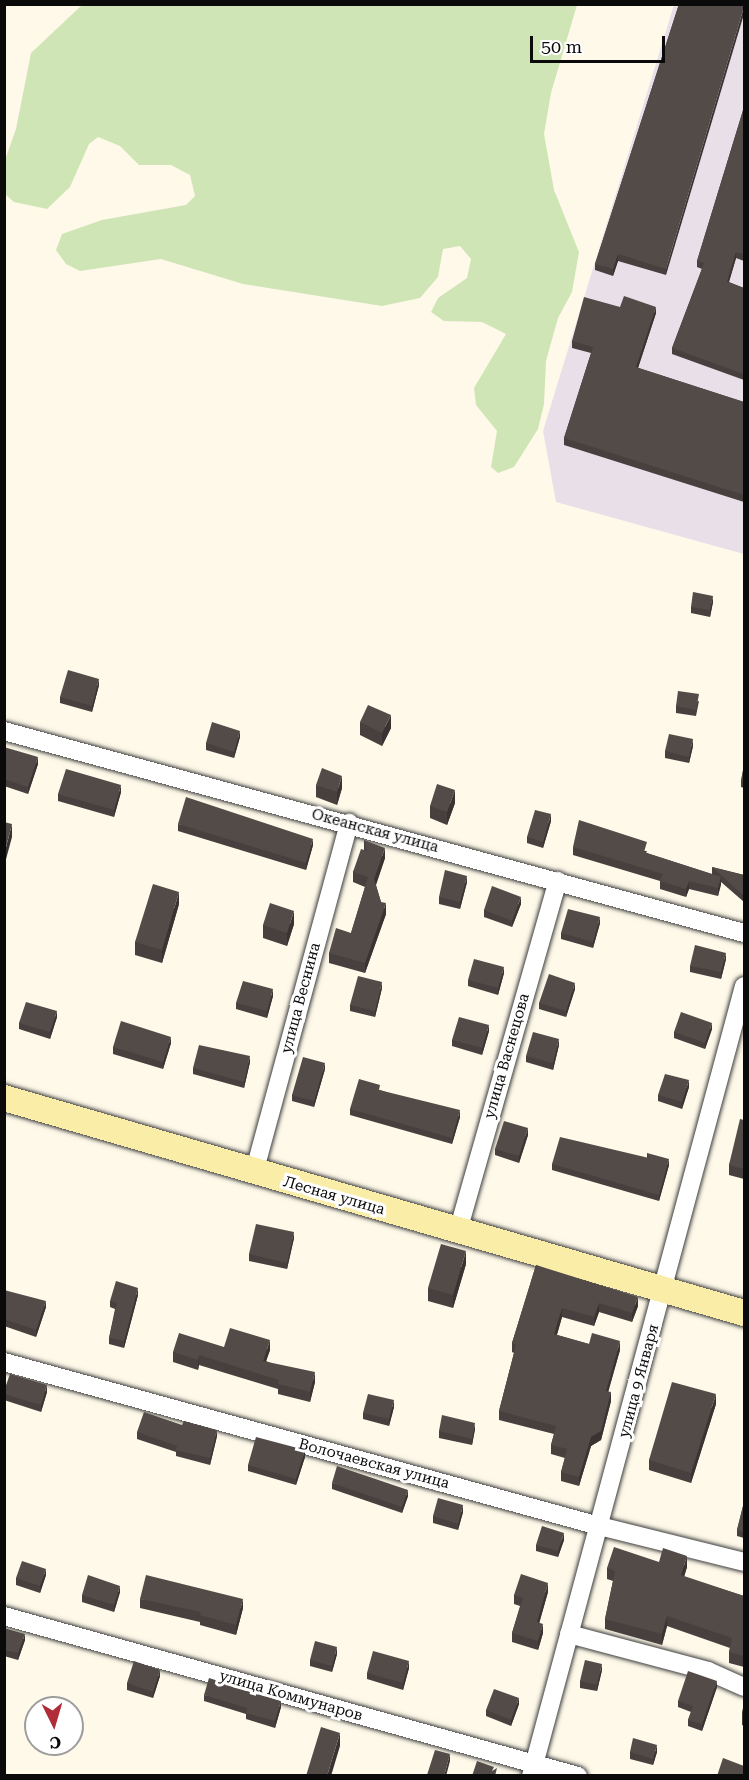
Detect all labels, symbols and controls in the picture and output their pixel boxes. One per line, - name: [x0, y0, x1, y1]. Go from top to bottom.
- scale bar: [533, 24, 668, 62]
- text: 50 m: [541, 36, 582, 57]
- street label: Океанская улица: [310, 805, 440, 857]
- street label: улица Веснина: [278, 941, 324, 1055]
- street label: улица Васнецова: [481, 991, 533, 1121]
- street label: Лесная улица: [281, 1173, 387, 1219]
- street label: улица 9 Января: [615, 1322, 663, 1440]
- street label: Волочаевская улица: [297, 1435, 451, 1493]
- street label: улица Коммунаров: [217, 1667, 365, 1725]
- north arrow: [24, 1696, 84, 1756]
- text: С: [49, 1732, 62, 1752]

